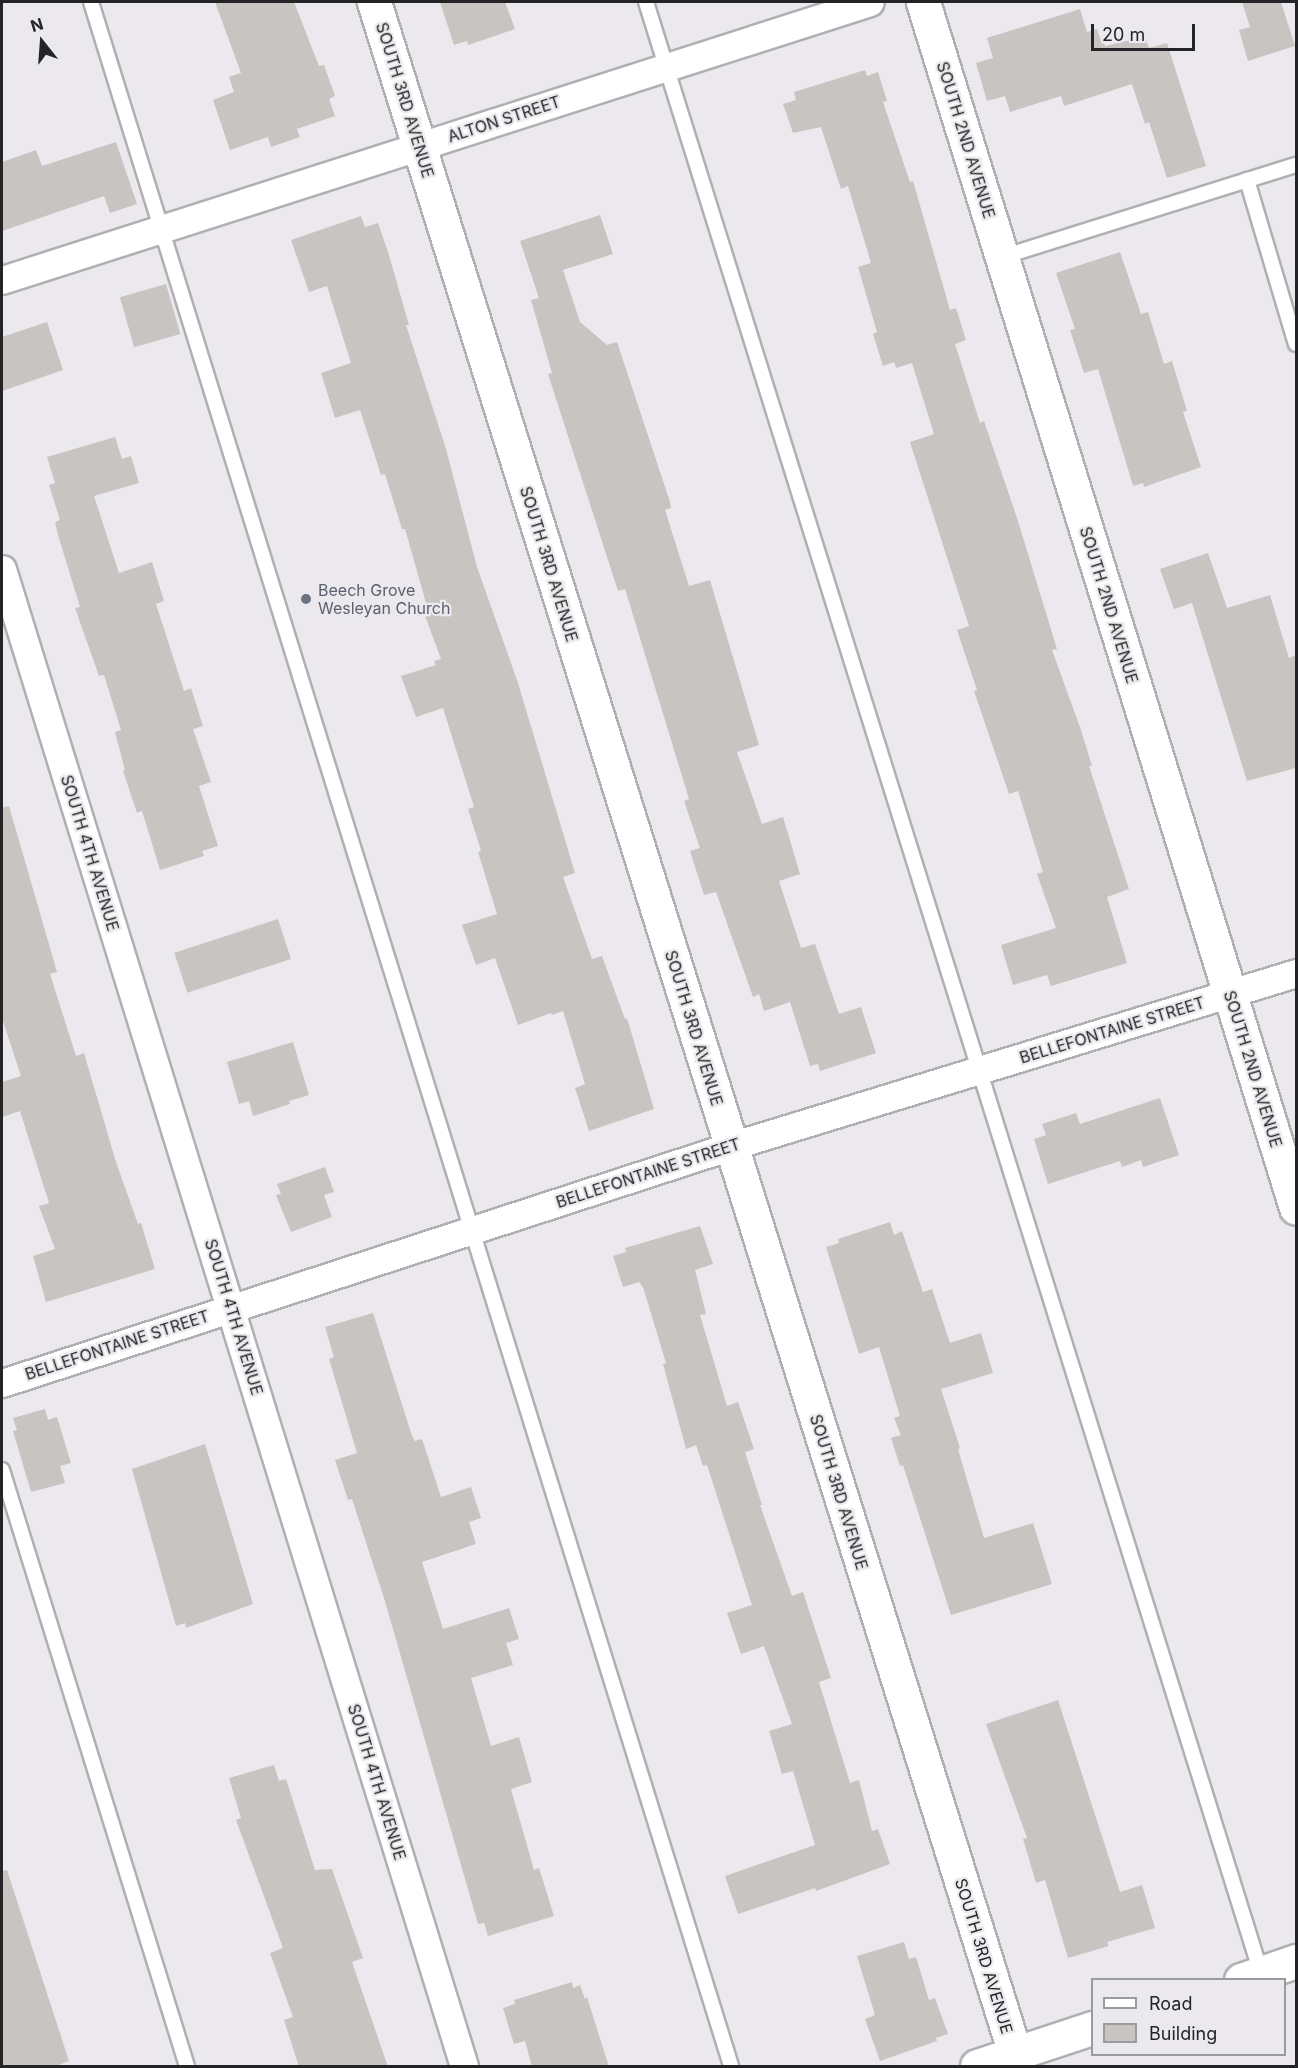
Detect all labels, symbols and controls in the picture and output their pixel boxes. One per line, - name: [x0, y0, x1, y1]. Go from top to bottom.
- north arrow: [12, 12, 72, 72]
- scale bar: [1094, 12, 1198, 50]
- text: N: [28, 13, 45, 36]
- street label: SOUTH 3RD AVENUE: [372, 20, 438, 180]
- text: 20 m: [1102, 24, 1145, 45]
- street label: SOUTH 2ND AVENUE: [933, 59, 999, 221]
- street label: ALTON STREET: [445, 92, 563, 146]
- street label: SOUTH 3RD AVENUE: [516, 484, 582, 644]
- street label: SOUTH 2ND AVENUE: [1076, 524, 1142, 686]
- place label: Beech Grove Wesleyan Church: [318, 580, 450, 618]
- marker: Beech Grove Wesleyan Church: [299, 592, 313, 606]
- street label: SOUTH 4TH AVENUE: [57, 773, 123, 933]
- street label: SOUTH 3RD AVENUE: [661, 948, 727, 1108]
- street label: SOUTH 2ND AVENUE: [1220, 988, 1286, 1150]
- street label: BELLEFONTAINE STREET: [1017, 993, 1207, 1067]
- street label: BELLEFONTAINE STREET: [554, 1134, 742, 1212]
- street label: SOUTH 4TH AVENUE: [201, 1237, 267, 1397]
- street label: BELLEFONTAINE STREET: [23, 1306, 211, 1384]
- street label: SOUTH 3RD AVENUE: [806, 1412, 872, 1572]
- street label: SOUTH 4TH AVENUE: [344, 1702, 410, 1862]
- street label: SOUTH 3RD AVENUE: [951, 1876, 1017, 2036]
- legend: [1091, 1978, 1286, 2056]
- text: Road: [1149, 1993, 1192, 2014]
- text: Building: [1149, 2023, 1217, 2044]

